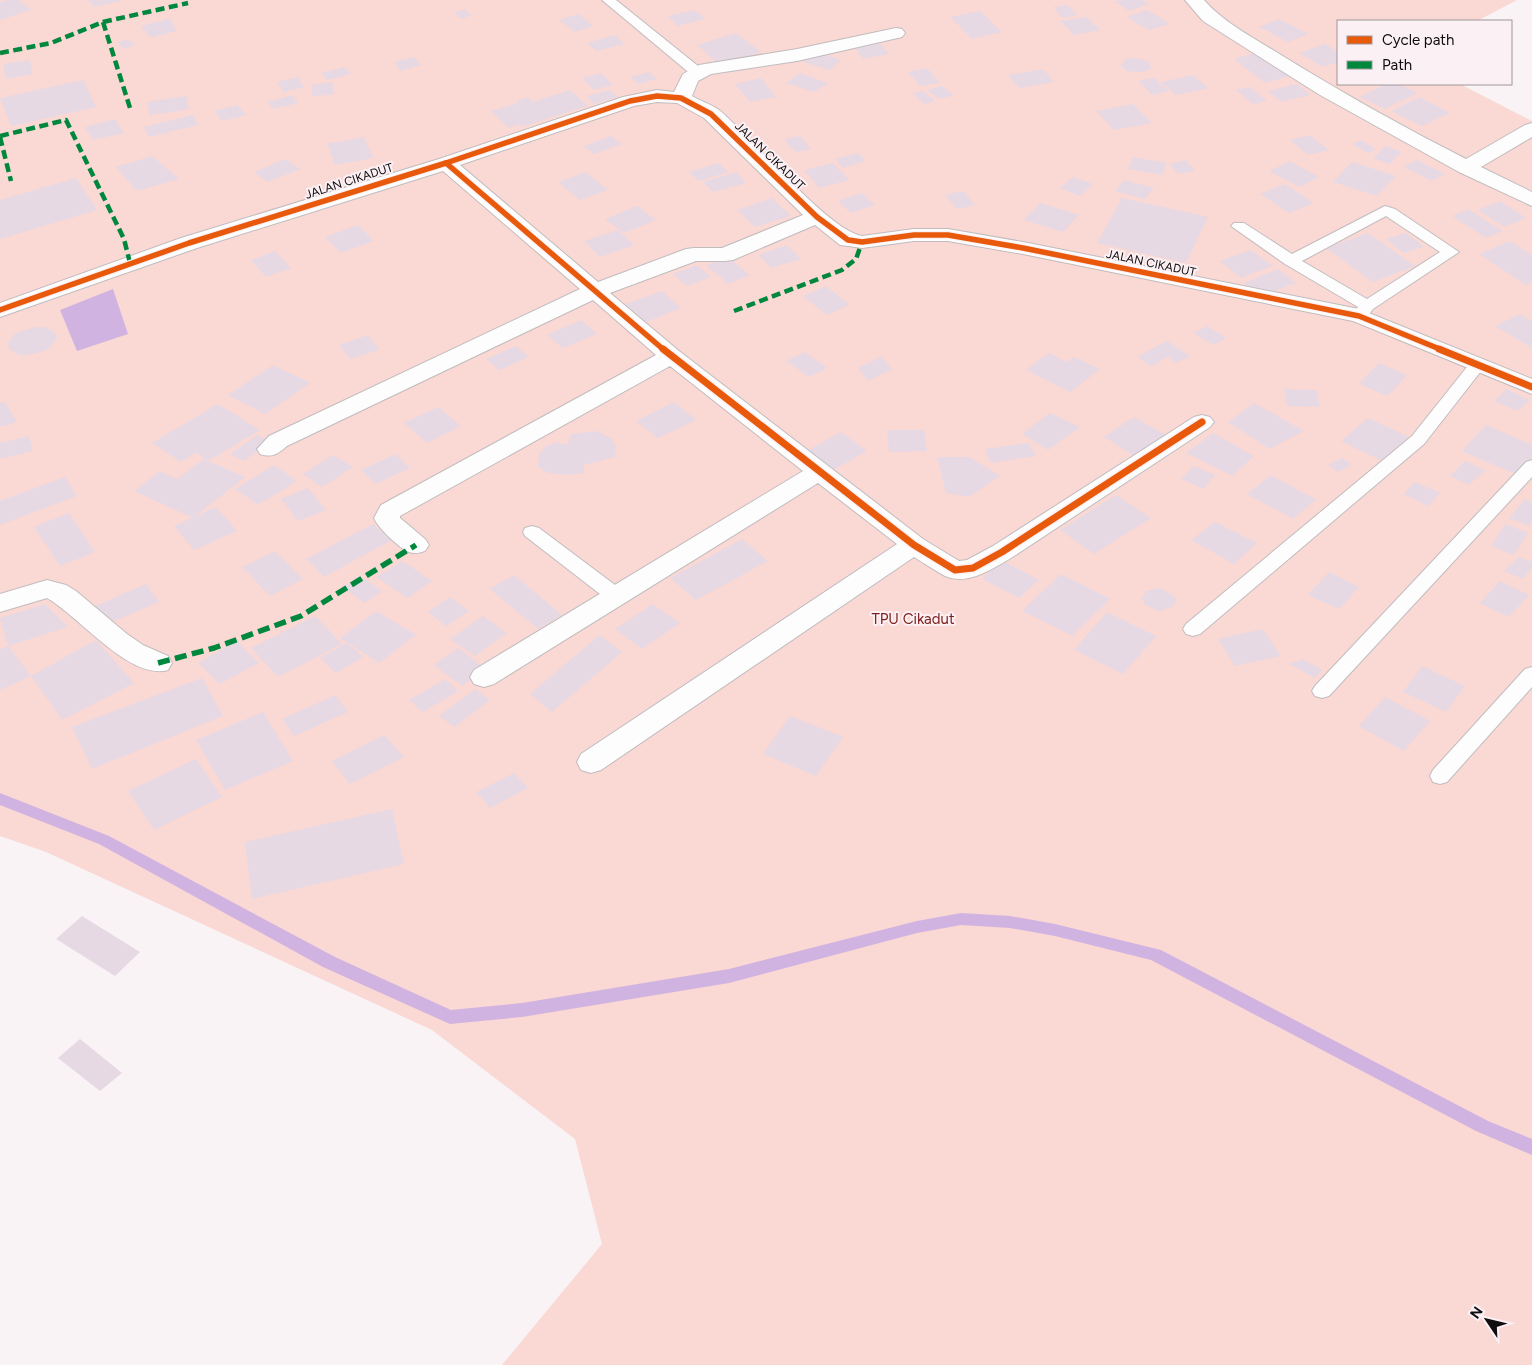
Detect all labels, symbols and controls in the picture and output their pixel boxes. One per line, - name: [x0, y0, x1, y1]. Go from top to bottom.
- legend: [1337, 20, 1512, 85]
- text: Cycle path: [1382, 31, 1454, 49]
- text: Path: [1382, 56, 1412, 74]
- street label: JALAN CIKADUT: [732, 119, 808, 193]
- street label: JALAN CIKADUT: [303, 160, 395, 202]
- street label: JALAN CIKADUT: [1105, 247, 1198, 279]
- park label: TPU Cikadut: [871, 610, 955, 628]
- north arrow: [1462, 1295, 1512, 1345]
- text: N: [1467, 1304, 1487, 1322]

